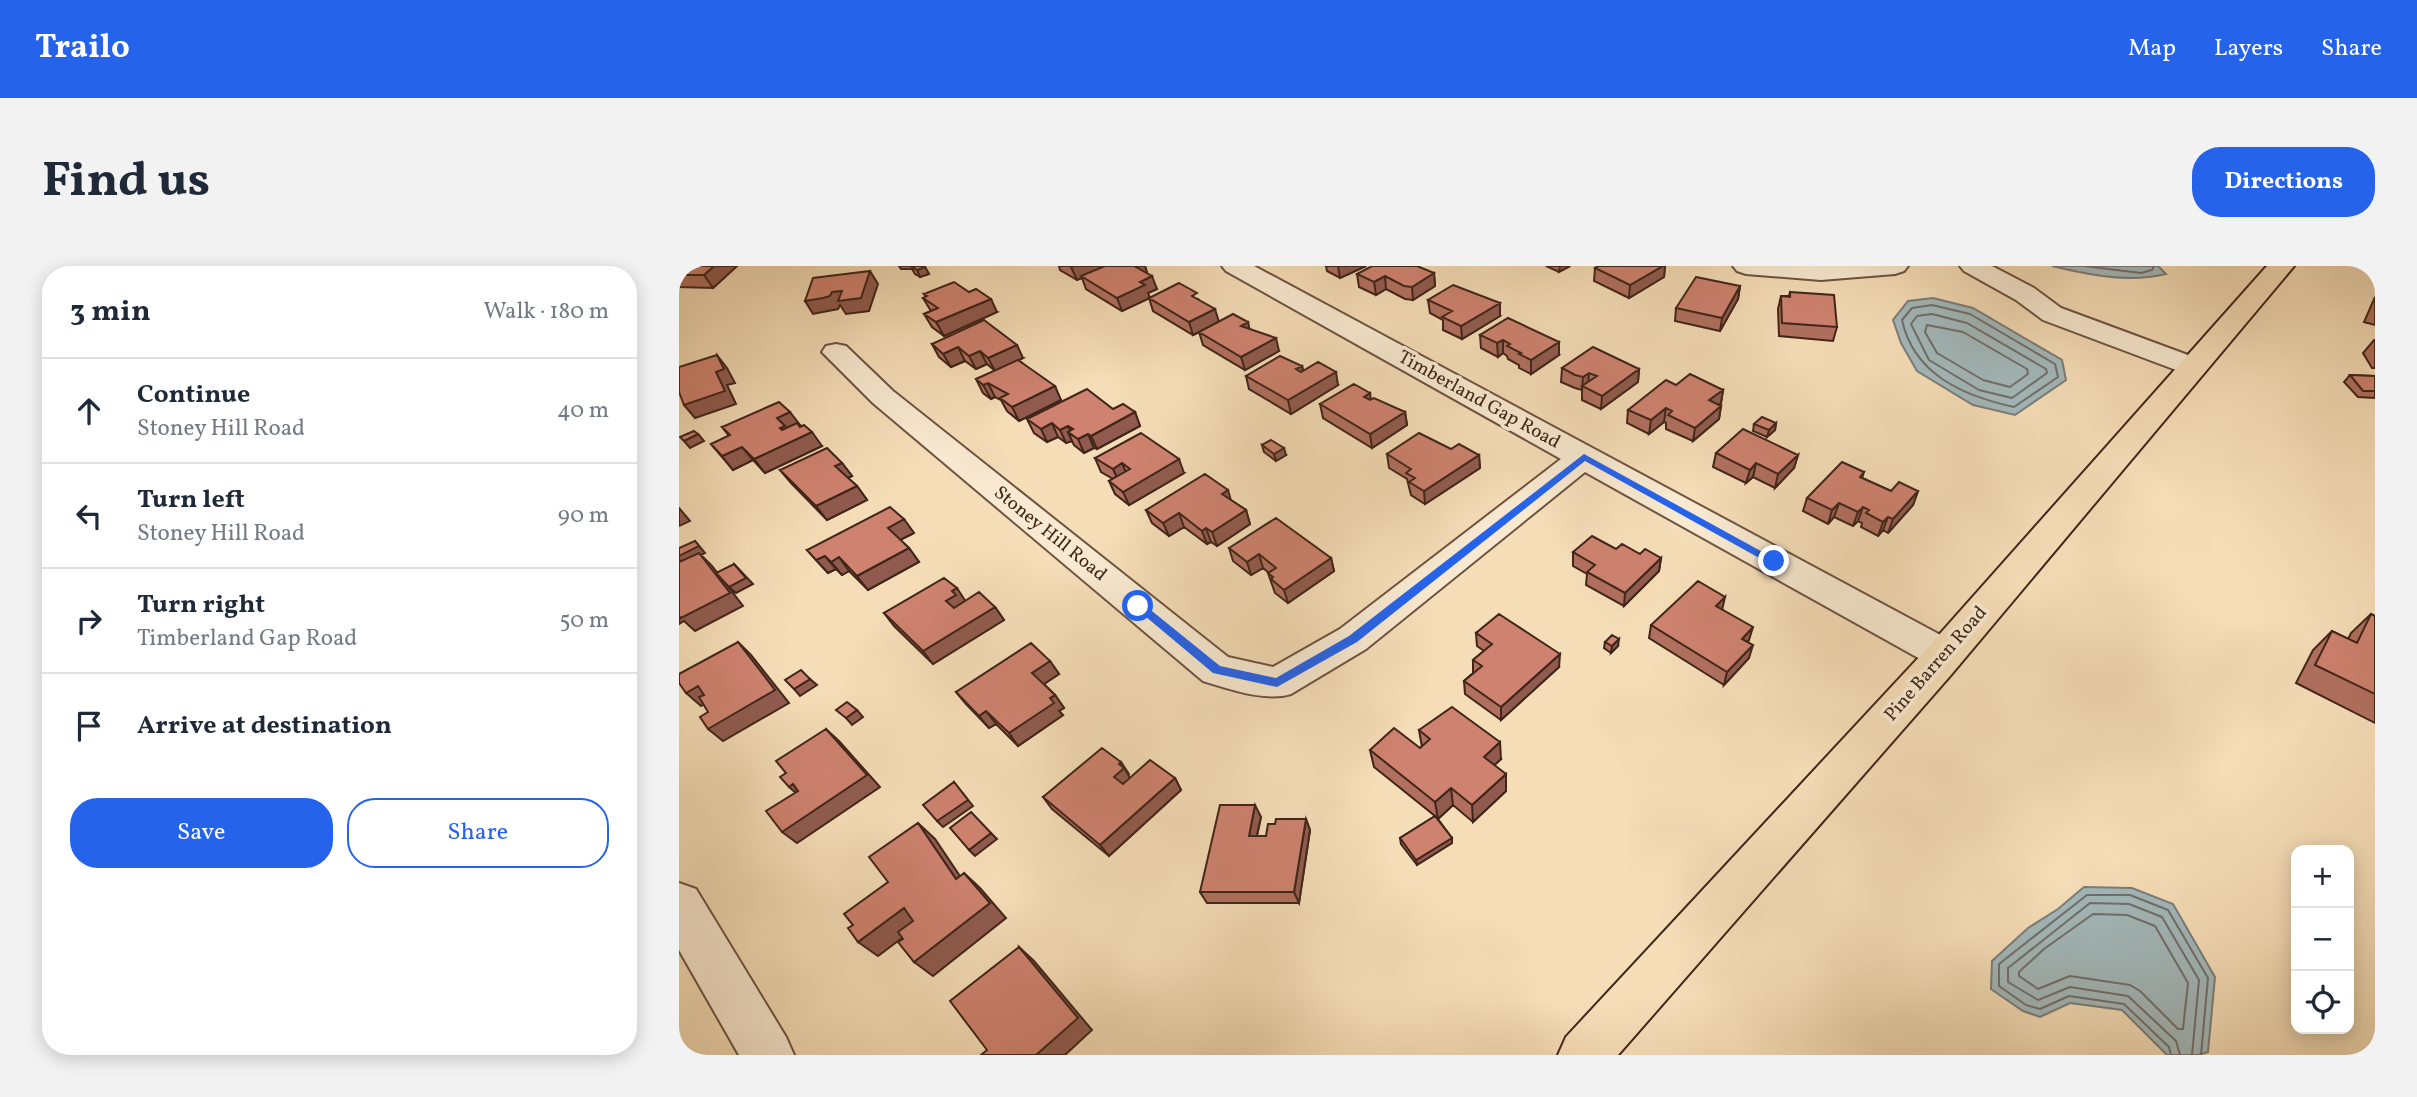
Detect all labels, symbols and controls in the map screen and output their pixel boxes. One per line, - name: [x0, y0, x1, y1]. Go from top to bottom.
- text: Trailo: [35, 26, 130, 72]
- text: Map: [2128, 32, 2176, 66]
- text: Layers: [2214, 32, 2283, 66]
- text: Share: [2321, 32, 2382, 66]
- button: Directions: [2192, 147, 2375, 217]
- text: Find us: [42, 148, 210, 217]
- text: 3 min: [70, 291, 151, 333]
- text: Walk · 180 m: [484, 296, 609, 328]
- street label: Timberland Gap Road: [1393, 345, 1565, 455]
- text: Continue: [137, 377, 250, 413]
- icon: ahead: [70, 392, 108, 430]
- text: 40 m: [557, 395, 609, 427]
- text: Stoney Hill Road: [137, 413, 305, 445]
- street label: Stoney Hill Road: [988, 480, 1112, 588]
- text: Turn left: [137, 482, 245, 518]
- icon: left: [70, 497, 108, 535]
- text: 90 m: [558, 500, 609, 532]
- text: Stoney Hill Road: [137, 518, 305, 550]
- route end: [1758, 545, 1789, 576]
- text: Turn right: [137, 587, 265, 623]
- route start: [1122, 590, 1153, 621]
- street label: Pine Barren Road: [1879, 601, 1993, 727]
- icon: right: [70, 602, 108, 640]
- text: 50 m: [560, 605, 609, 637]
- text: Timberland Gap Road: [137, 623, 357, 655]
- icon: arrive: [70, 707, 108, 745]
- text: Arrive at destination: [137, 708, 392, 744]
- button: Save: [70, 798, 333, 868]
- button: Share: [347, 798, 609, 868]
- map controls: [2291, 845, 2354, 1034]
- button: +: [2291, 845, 2354, 908]
- button: −: [2291, 908, 2354, 971]
- button: locate: [2291, 971, 2354, 1034]

